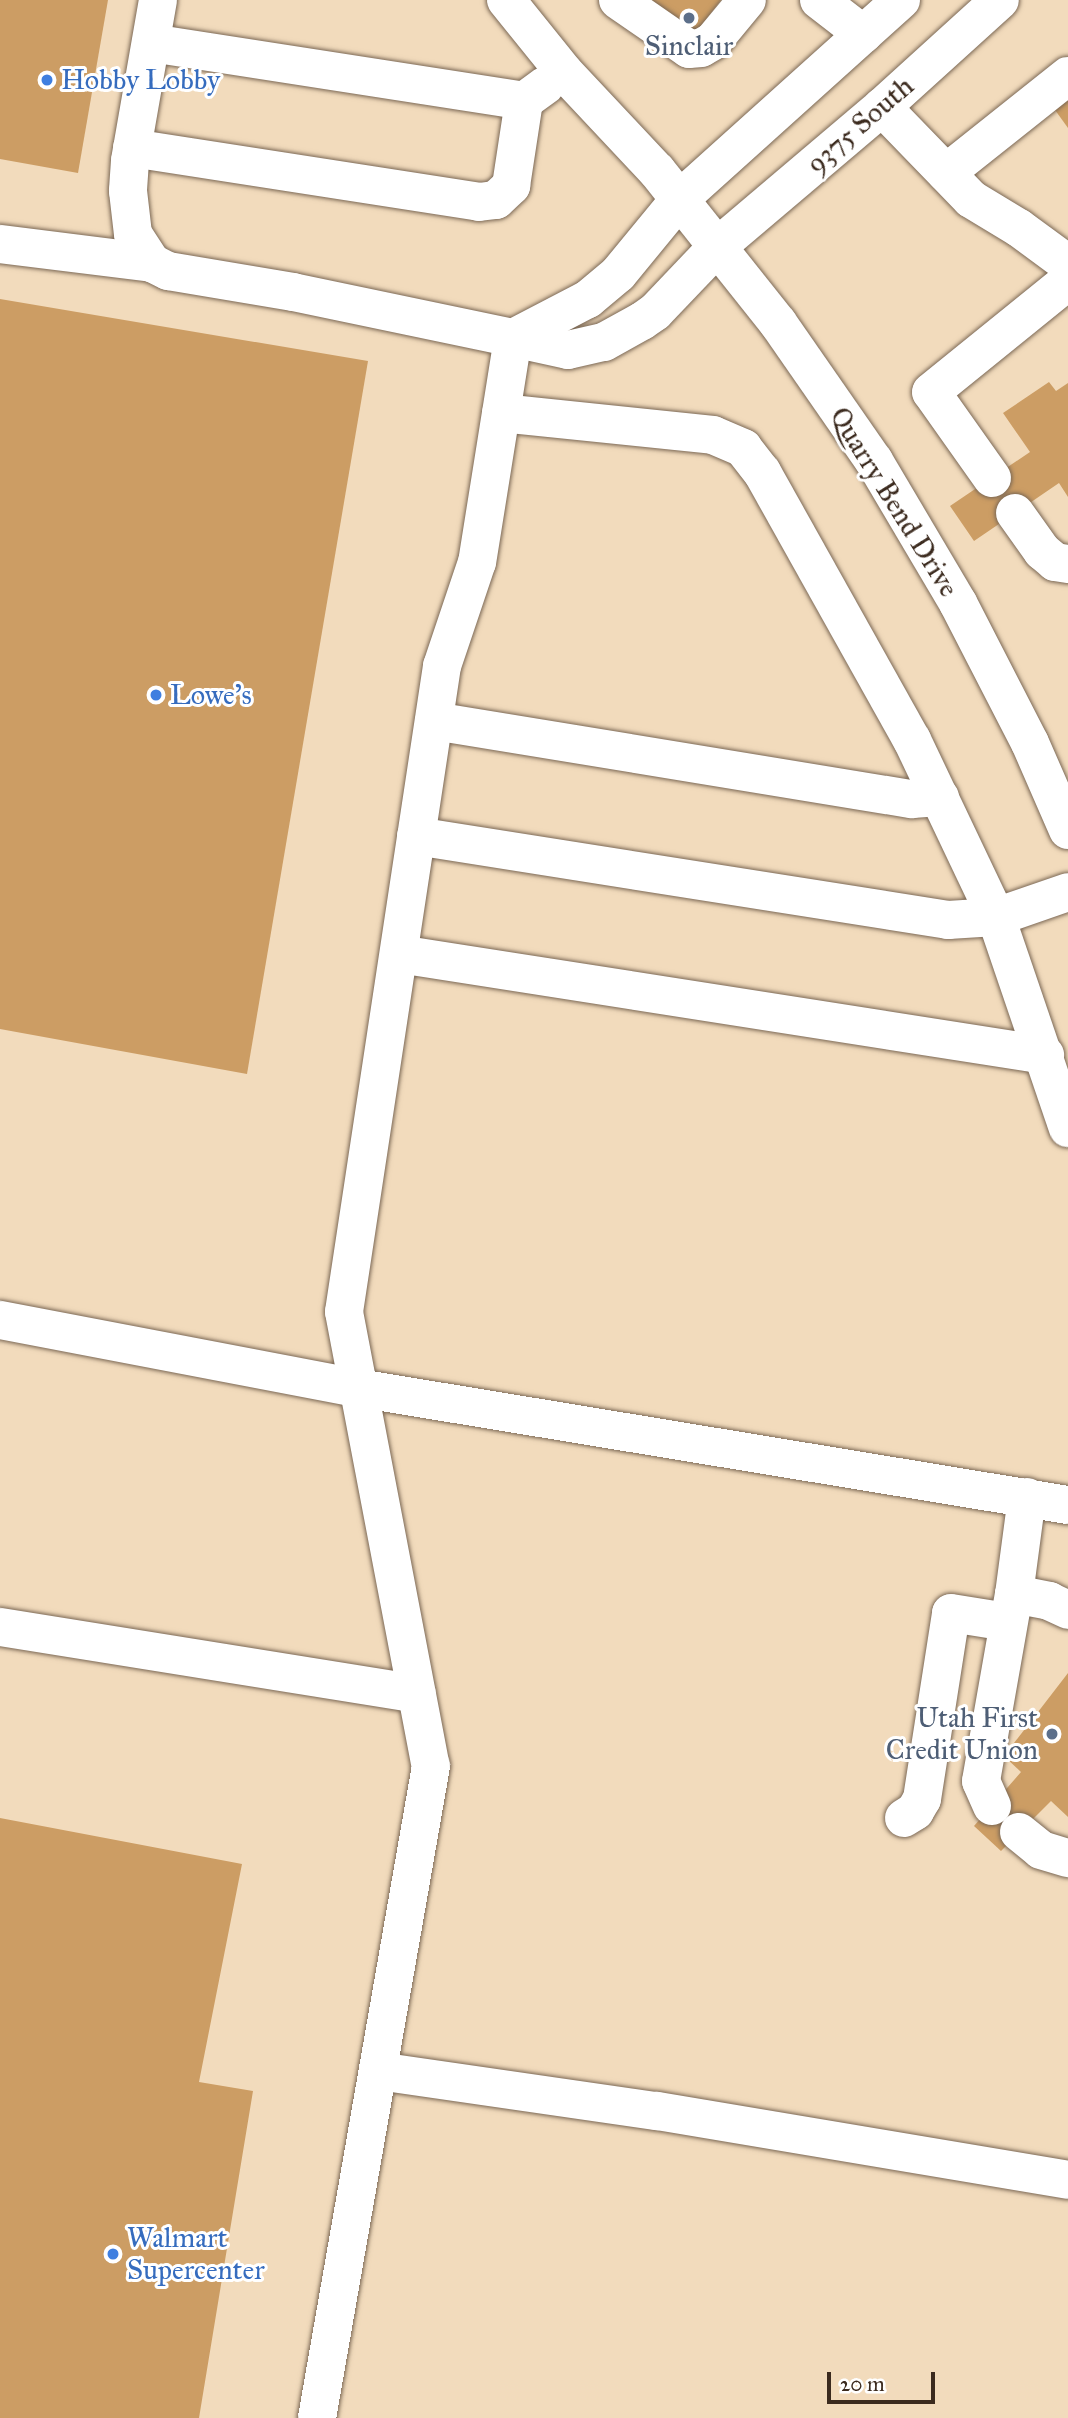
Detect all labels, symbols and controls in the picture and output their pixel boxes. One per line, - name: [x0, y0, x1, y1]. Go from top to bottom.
- marker: Sinclair: [681, 10, 697, 26]
- place label: Sinclair: [645, 29, 733, 63]
- place label: Hobby Lobby: [61, 63, 220, 97]
- street label: 9375 South: [800, 69, 920, 181]
- marker: Hobby Lobby: [39, 72, 55, 88]
- street label: Quarry Bend Drive: [822, 401, 966, 603]
- place label: Lowe's: [170, 678, 252, 712]
- marker: Lowe's: [148, 687, 164, 703]
- place label: Utah First Credit Union: [886, 1701, 1038, 1767]
- marker: Utah First Credit Union: [1044, 1726, 1060, 1742]
- place label: Walmart Supercenter: [127, 2221, 265, 2287]
- marker: Walmart Supercenter: [105, 2246, 121, 2262]
- scale bar: [830, 2358, 939, 2402]
- text: 20 m: [840, 2371, 885, 2397]

